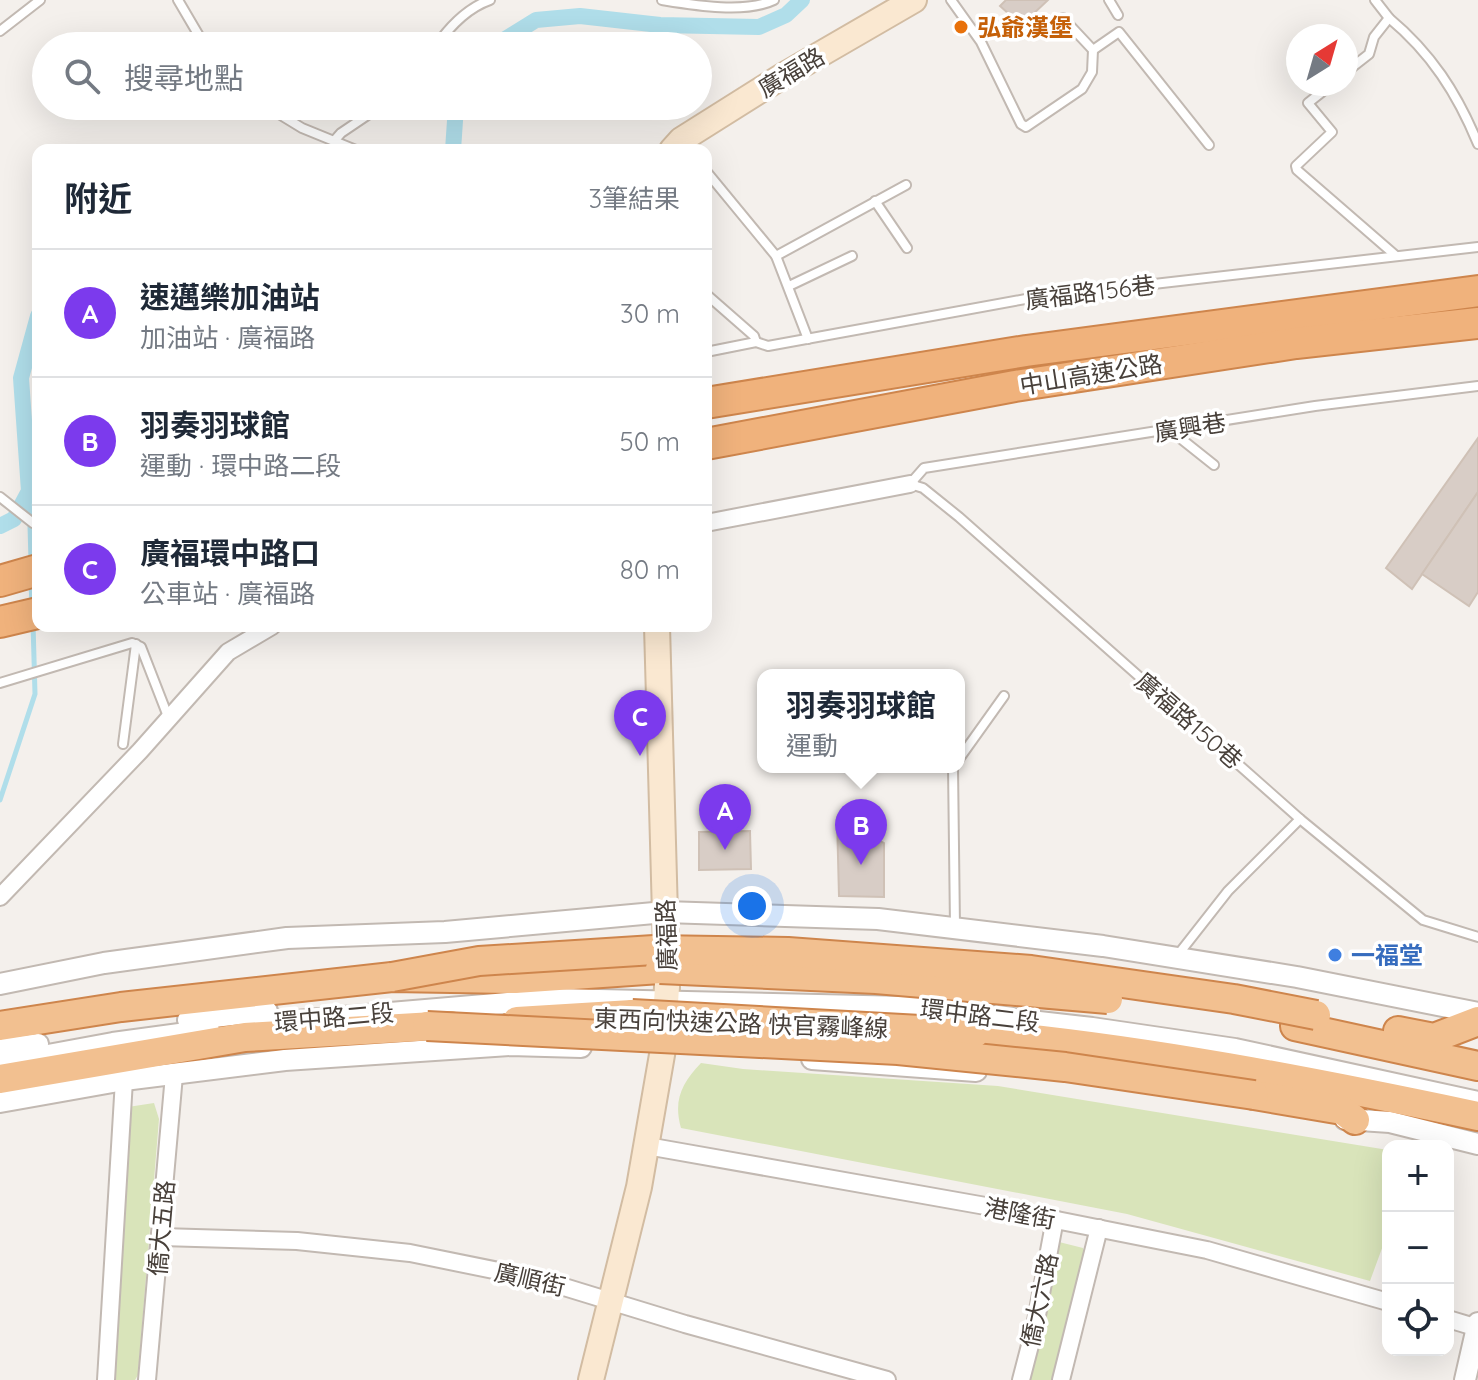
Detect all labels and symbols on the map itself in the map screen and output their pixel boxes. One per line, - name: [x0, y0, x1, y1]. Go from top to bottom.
- place label: 弘爺漢堡: [977, 12, 1073, 42]
- marker: 弘爺漢堡: [952, 18, 970, 36]
- north arrow: [1286, 24, 1358, 96]
- street label: 廣福路: [752, 41, 830, 103]
- street label: 廣福路156巷: [1023, 269, 1157, 315]
- street label: 中山高速公路: [1018, 348, 1164, 400]
- street label: 廣興巷: [1152, 407, 1228, 447]
- street label: 廣福路150巷: [1129, 665, 1249, 775]
- pin: C: [614, 690, 666, 756]
- pin: A: [699, 784, 751, 850]
- pin: B: [835, 799, 887, 865]
- your location: [732, 886, 772, 926]
- street label: 廣福路: [650, 898, 682, 972]
- place label: 一福堂: [1351, 940, 1423, 970]
- marker: 一福堂: [1326, 946, 1344, 964]
- street label: 環中路二段: [919, 993, 1041, 1037]
- street label: 環中路二段: [273, 997, 395, 1037]
- street label: 東西向快速公路 快官霧峰線: [593, 1003, 889, 1043]
- street label: 僑大五路: [142, 1179, 180, 1277]
- street label: 港隆街: [982, 1191, 1058, 1235]
- street label: 僑大六路: [1014, 1250, 1064, 1350]
- street label: 廣順街: [492, 1256, 568, 1302]

